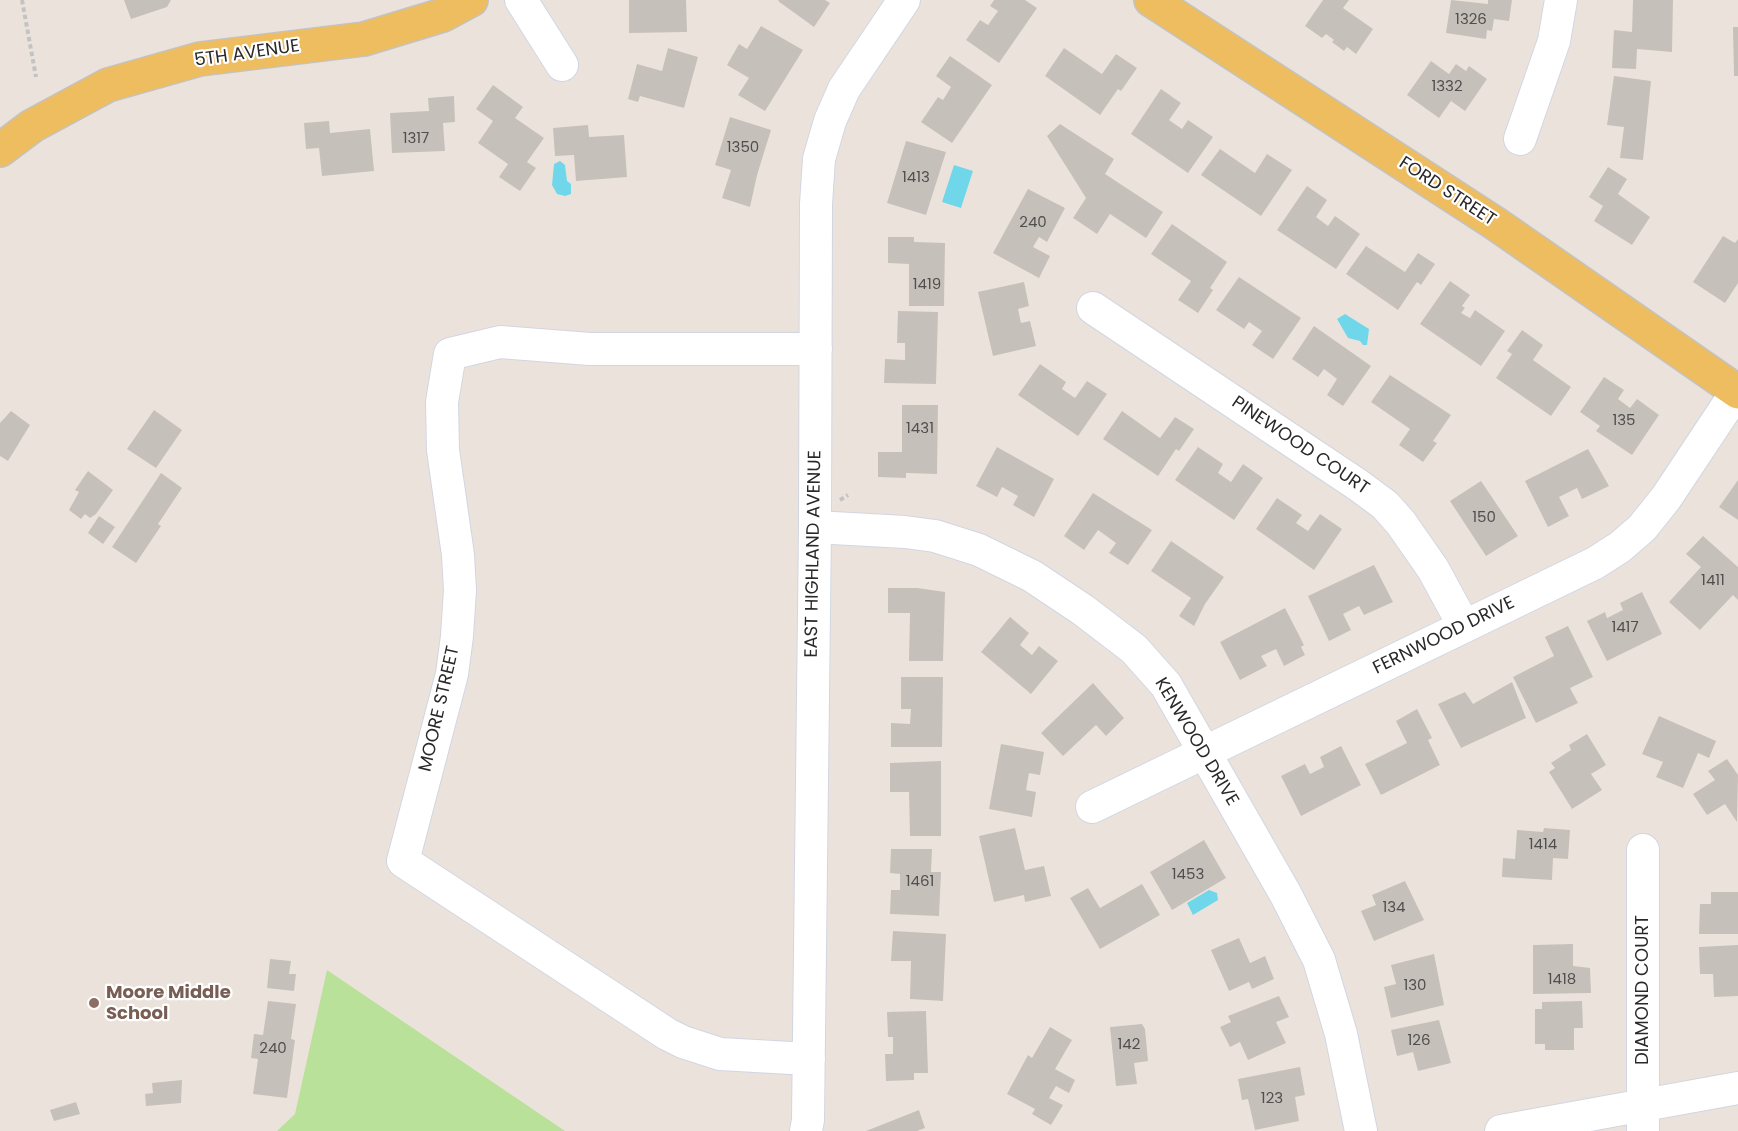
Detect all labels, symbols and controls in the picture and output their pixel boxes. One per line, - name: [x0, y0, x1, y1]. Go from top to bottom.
- house number: 1326: [1455, 11, 1487, 29]
- street label: 5TH AVENUE: [193, 36, 301, 72]
- house number: 1332: [1431, 78, 1463, 96]
- house number: 1317: [403, 130, 429, 148]
- house number: 1350: [727, 139, 759, 157]
- street label: FORD STREET: [1395, 153, 1499, 231]
- house number: 1413: [902, 169, 930, 187]
- house number: 240: [1019, 214, 1047, 232]
- house number: 1419: [913, 276, 941, 294]
- street label: PINEWOOD COURT: [1227, 392, 1373, 500]
- house number: 135: [1612, 412, 1636, 430]
- house number: 1431: [906, 420, 934, 438]
- street label: EAST HIGHLAND AVENUE: [801, 450, 827, 658]
- house number: 150: [1472, 509, 1496, 527]
- house number: 1411: [1701, 572, 1725, 590]
- street label: FERNWOOD DRIVE: [1370, 592, 1518, 680]
- house number: 1417: [1611, 619, 1639, 637]
- street label: MOORE STREET: [415, 644, 465, 774]
- street label: KENWOOD DRIVE: [1149, 674, 1243, 810]
- house number: 1414: [1529, 836, 1557, 854]
- house number: 1453: [1172, 866, 1204, 884]
- house number: 1461: [906, 873, 934, 891]
- house number: 134: [1382, 899, 1406, 917]
- street label: DIAMOND COURT: [1632, 915, 1654, 1065]
- house number: 1418: [1548, 971, 1576, 989]
- house number: 130: [1403, 977, 1427, 995]
- place label: Moore Middle School: [106, 982, 231, 1024]
- marker: Moore Middle School: [87, 996, 101, 1010]
- house number: 126: [1408, 1032, 1430, 1050]
- house number: 142: [1118, 1036, 1140, 1054]
- house number: 240: [259, 1040, 287, 1058]
- house number: 123: [1261, 1090, 1283, 1108]

